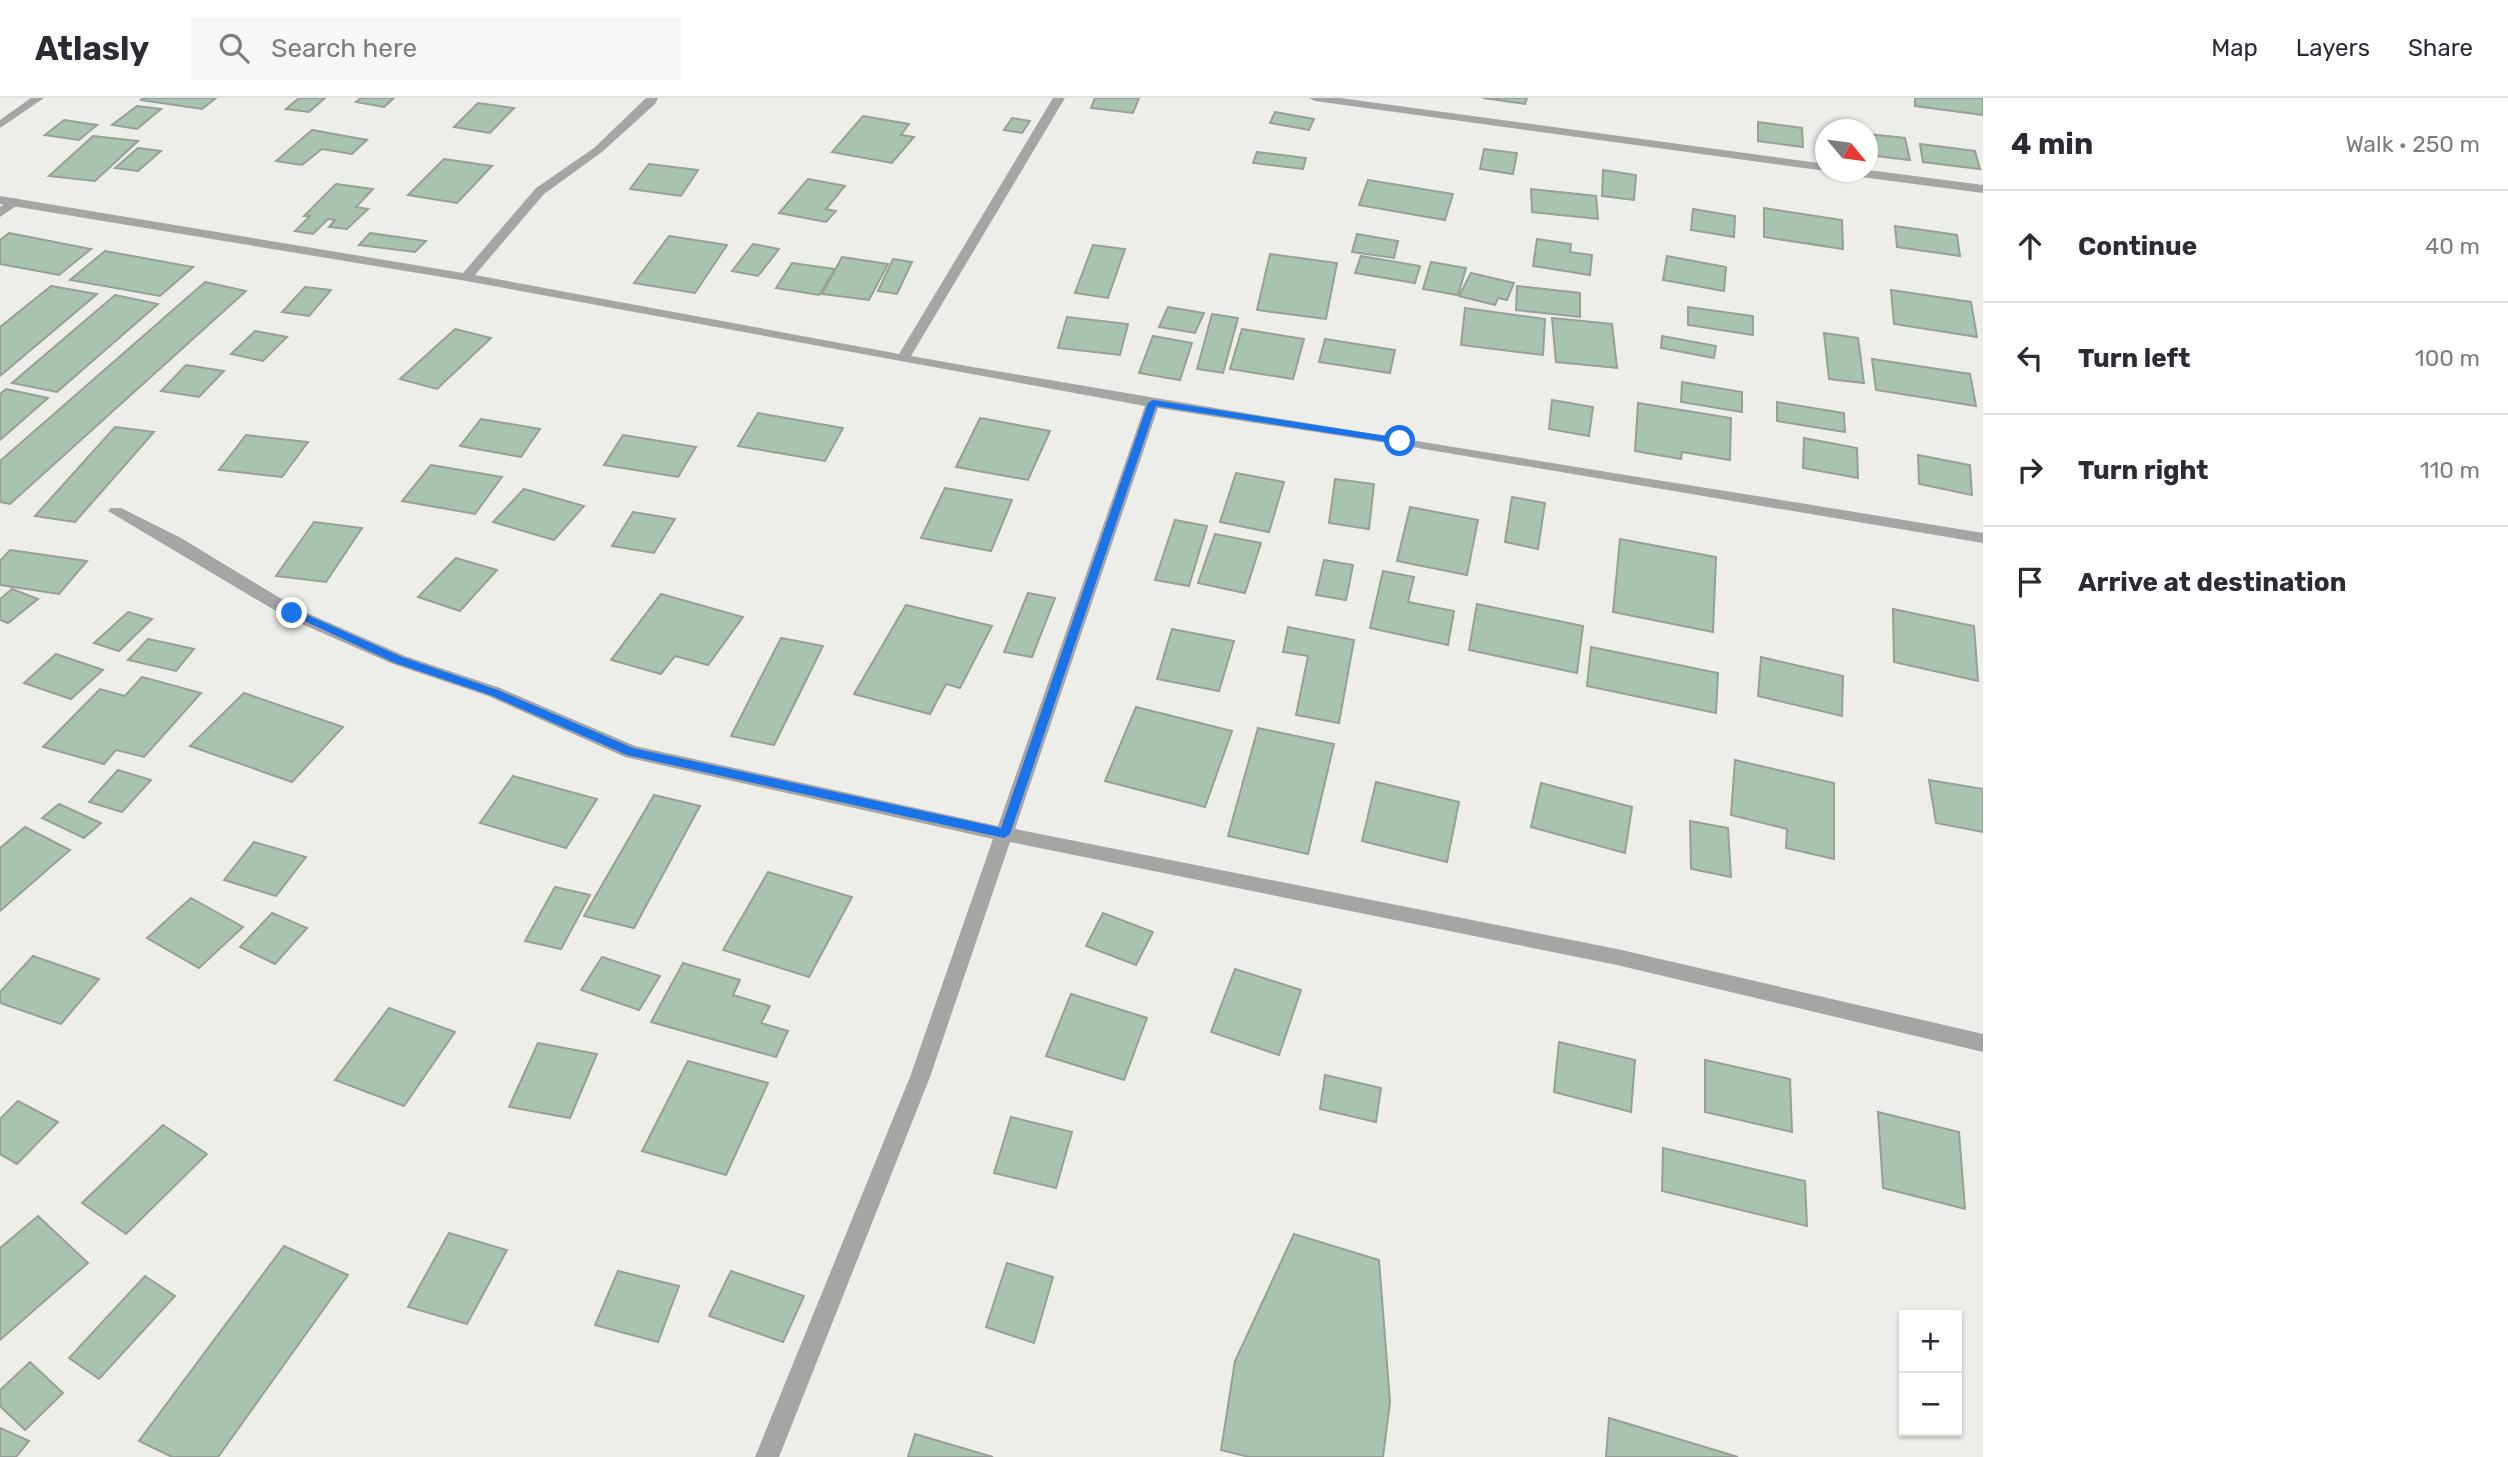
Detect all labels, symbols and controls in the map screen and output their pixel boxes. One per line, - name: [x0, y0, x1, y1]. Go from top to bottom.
- search box: [191, 17, 681, 80]
- text: Atlasly: [35, 29, 149, 68]
- icon: search: [215, 29, 253, 67]
- text: Search here: [271, 33, 417, 64]
- text: Map: [2211, 34, 2258, 62]
- text: Layers: [2296, 34, 2370, 62]
- text: Share: [2408, 34, 2473, 62]
- north arrow: [1815, 119, 1878, 182]
- text: 4 min: [2011, 126, 2093, 162]
- text: Walk · 250 m: [2345, 130, 2480, 158]
- icon: ahead: [2011, 227, 2049, 265]
- text: Continue: [2078, 231, 2197, 262]
- text: 40 m: [2425, 232, 2480, 260]
- icon: left: [2011, 339, 2049, 377]
- text: Turn left: [2078, 343, 2190, 374]
- text: 100 m: [2415, 344, 2480, 372]
- route start: [1384, 425, 1415, 456]
- icon: right: [2011, 451, 2049, 489]
- text: Turn right: [2078, 455, 2208, 486]
- text: 110 m: [2420, 456, 2480, 484]
- icon: arrive: [2011, 563, 2049, 601]
- text: Arrive at destination: [2078, 567, 2346, 598]
- route end: [276, 597, 307, 628]
- map controls: [1899, 1310, 1962, 1436]
- button: +: [1899, 1310, 1962, 1373]
- button: −: [1899, 1373, 1962, 1436]

